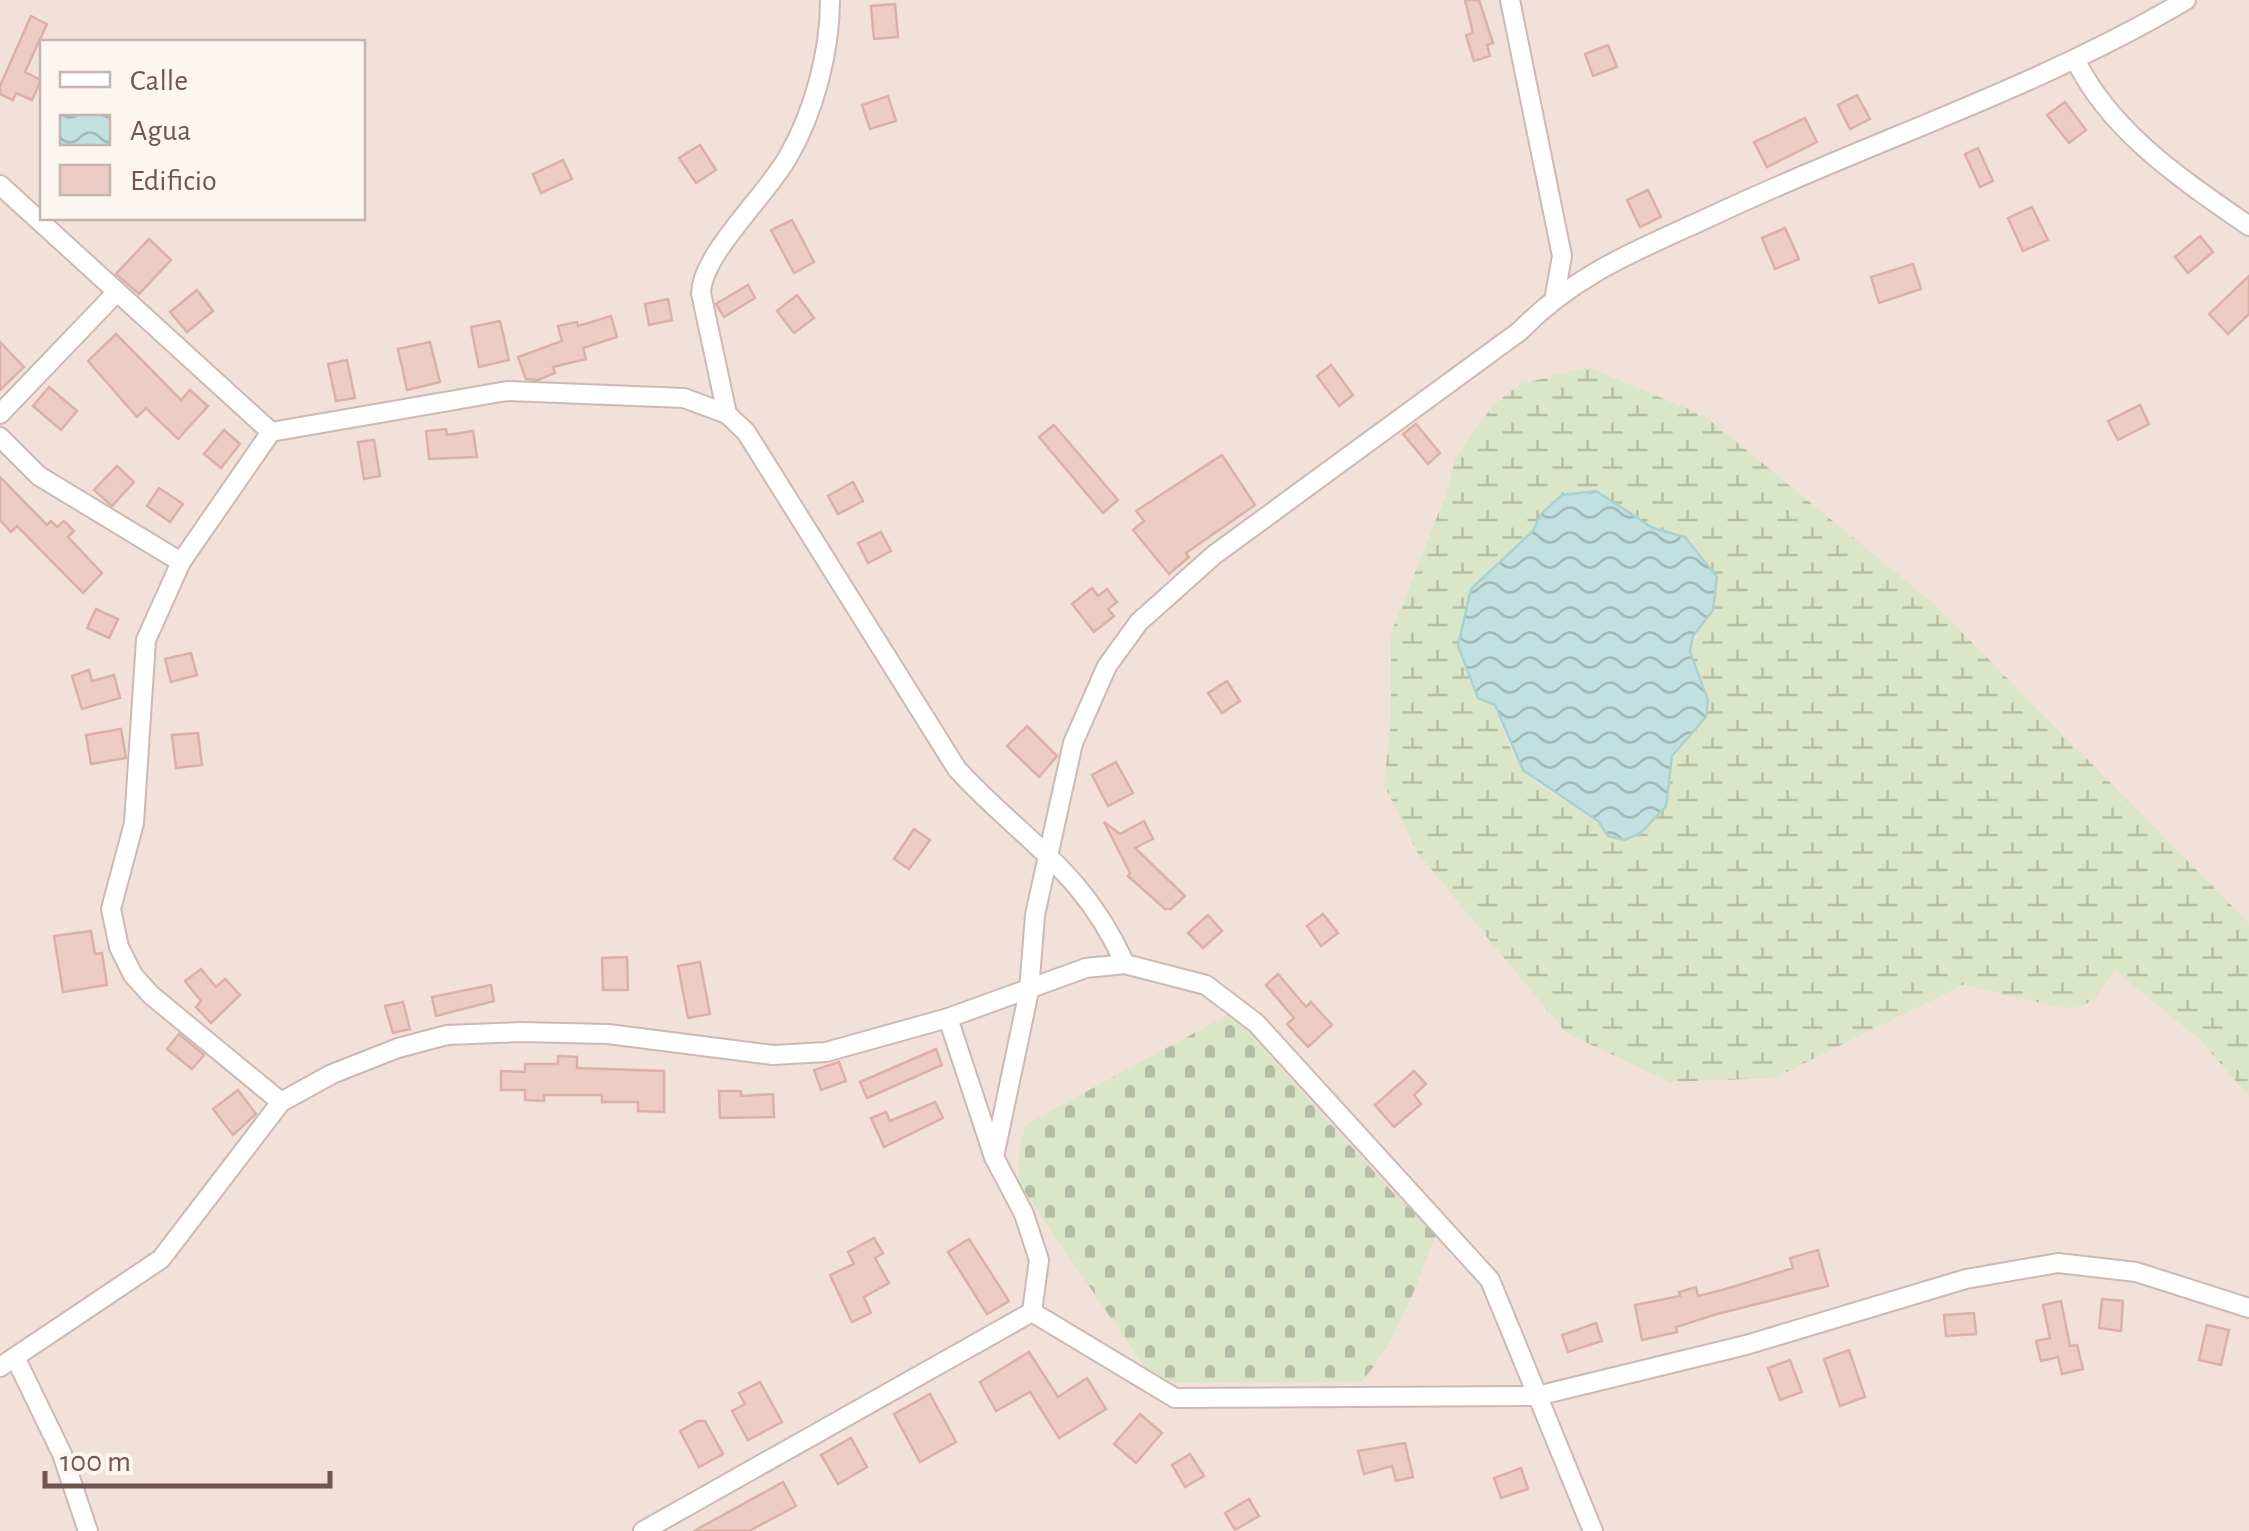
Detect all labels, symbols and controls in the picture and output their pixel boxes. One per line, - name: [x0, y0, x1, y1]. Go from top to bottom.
- legend: [40, 40, 365, 220]
- text: Calle: [130, 66, 188, 96]
- text: Agua: [130, 116, 191, 146]
- text: Edificio: [130, 166, 217, 196]
- scale bar: [45, 1426, 330, 1488]
- text: 100 m: [60, 1447, 131, 1477]

